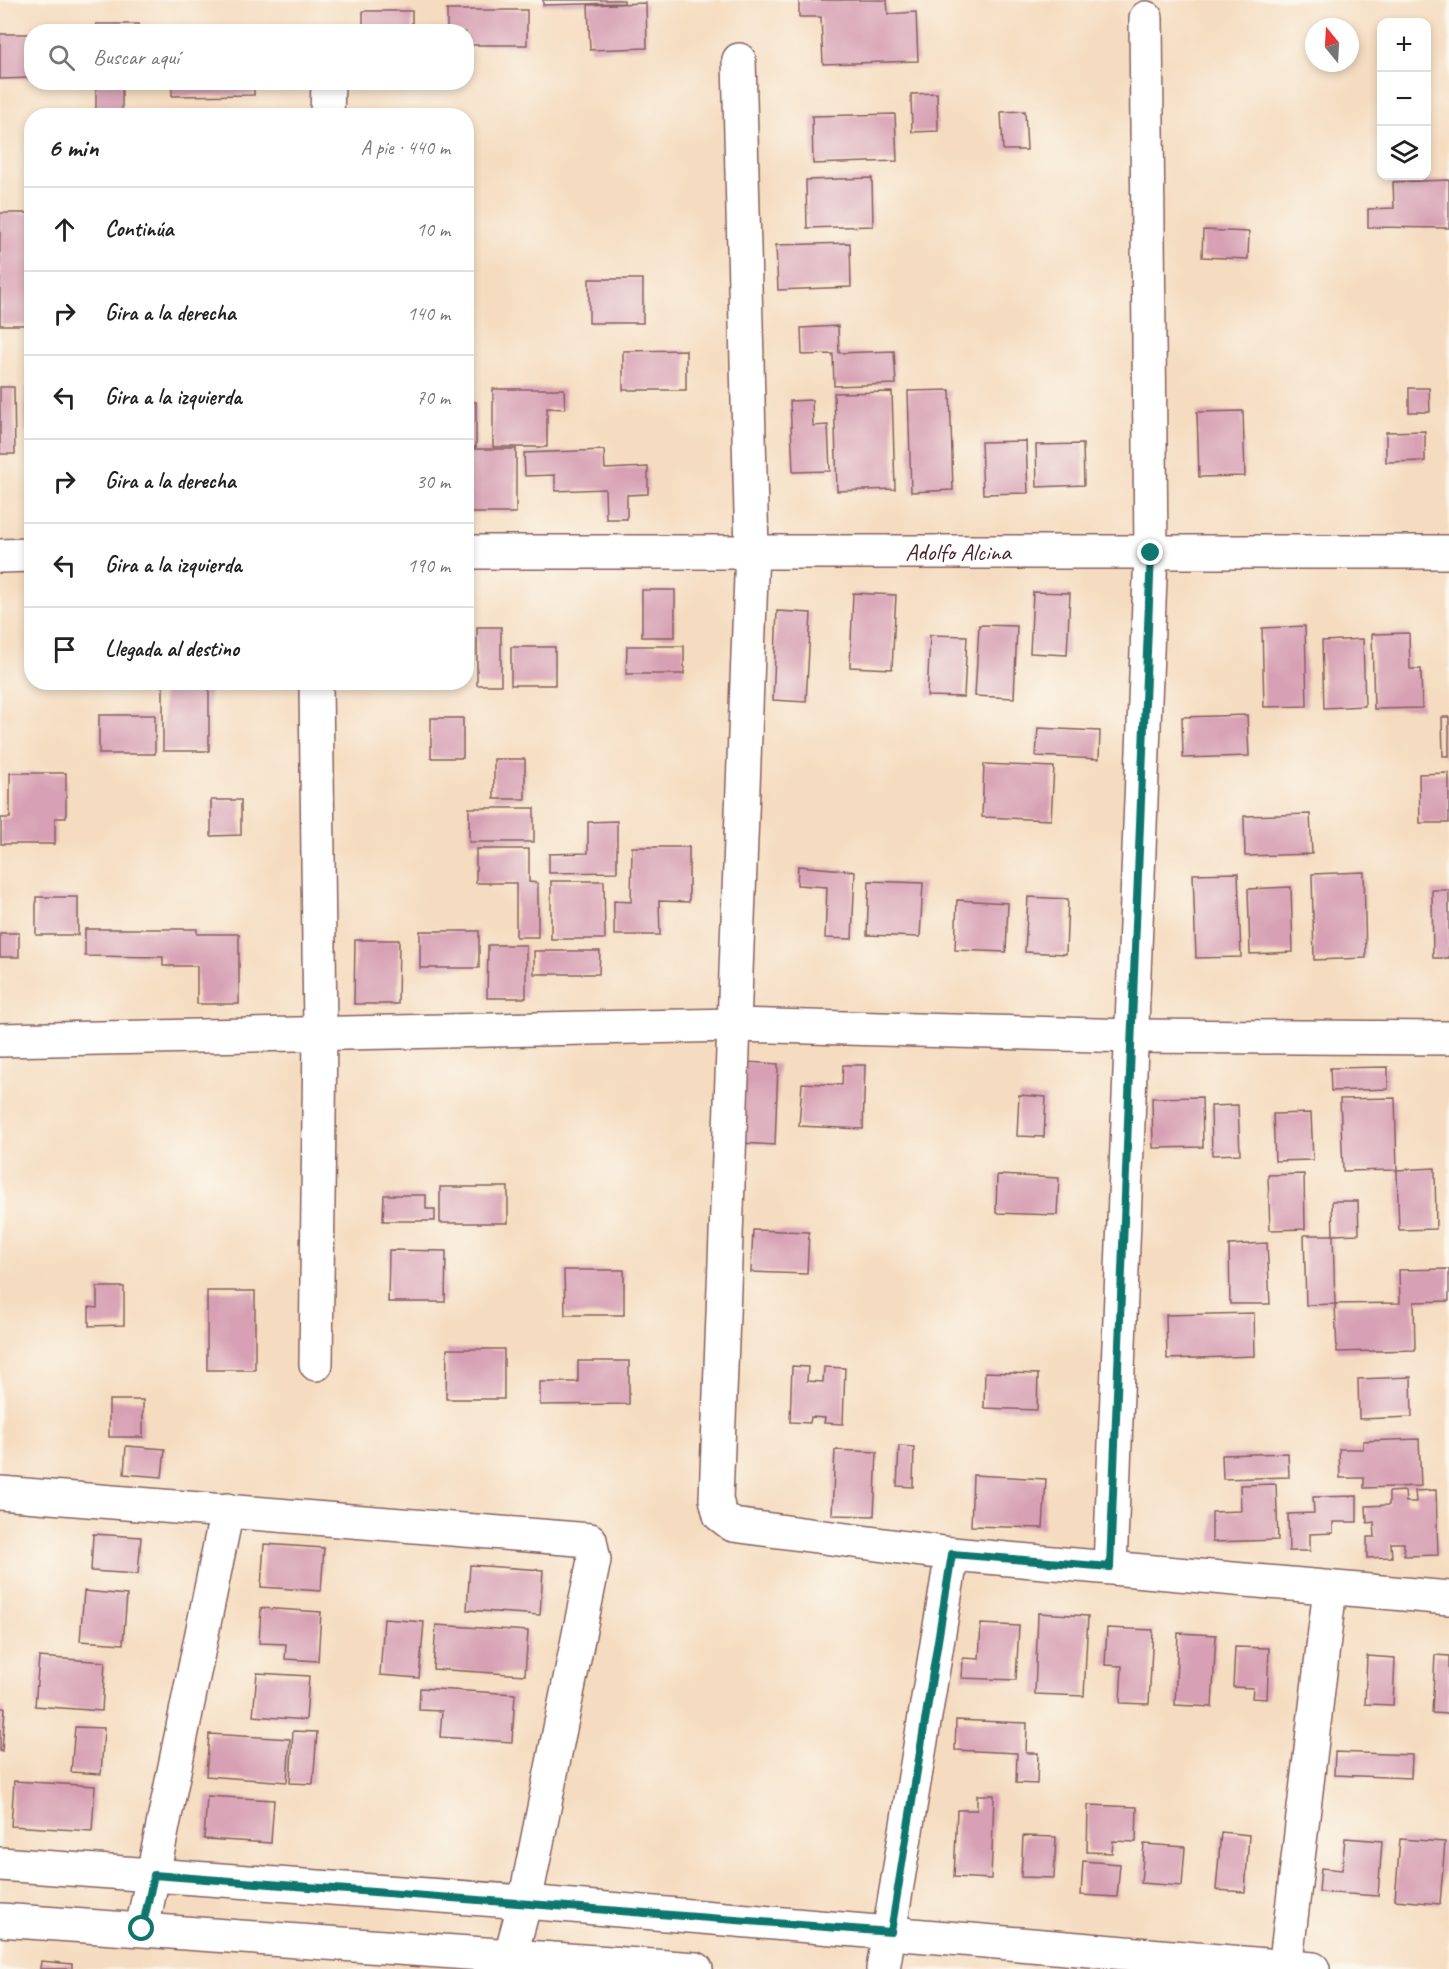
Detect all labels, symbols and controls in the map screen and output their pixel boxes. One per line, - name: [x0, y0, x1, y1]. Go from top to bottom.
- north arrow: [1305, 18, 1359, 72]
- map controls: [1377, 18, 1431, 180]
- button: +: [1377, 18, 1431, 72]
- search box: [24, 24, 474, 90]
- icon: search: [45, 41, 78, 74]
- text: Buscar aquí: [93, 43, 179, 71]
- button: −: [1377, 72, 1431, 126]
- button: layers: [1377, 126, 1431, 180]
- text: 6 min: [48, 131, 98, 164]
- text: A pie · 440 m: [361, 135, 450, 160]
- icon: ahead: [48, 213, 81, 246]
- text: Continúa: [105, 215, 173, 243]
- text: 10 m: [416, 217, 450, 242]
- icon: right: [48, 297, 81, 330]
- text: Gira a la derecha: [105, 299, 236, 327]
- text: 140 m: [407, 301, 450, 326]
- icon: left: [48, 381, 81, 414]
- text: Gira a la izquierda: [105, 383, 242, 411]
- text: 70 m: [416, 385, 450, 410]
- icon: right: [48, 465, 81, 498]
- text: Gira a la derecha: [105, 467, 236, 495]
- text: 30 m: [416, 469, 450, 494]
- street label: Adolfo Alcina: [905, 537, 1012, 567]
- route end: [1137, 539, 1163, 565]
- icon: left: [48, 549, 81, 582]
- text: Gira a la izquierda: [105, 551, 242, 579]
- text: 190 m: [407, 553, 450, 578]
- icon: arrive: [48, 633, 81, 666]
- text: Llegada al destino: [105, 635, 239, 663]
- route start: [128, 1915, 154, 1941]

